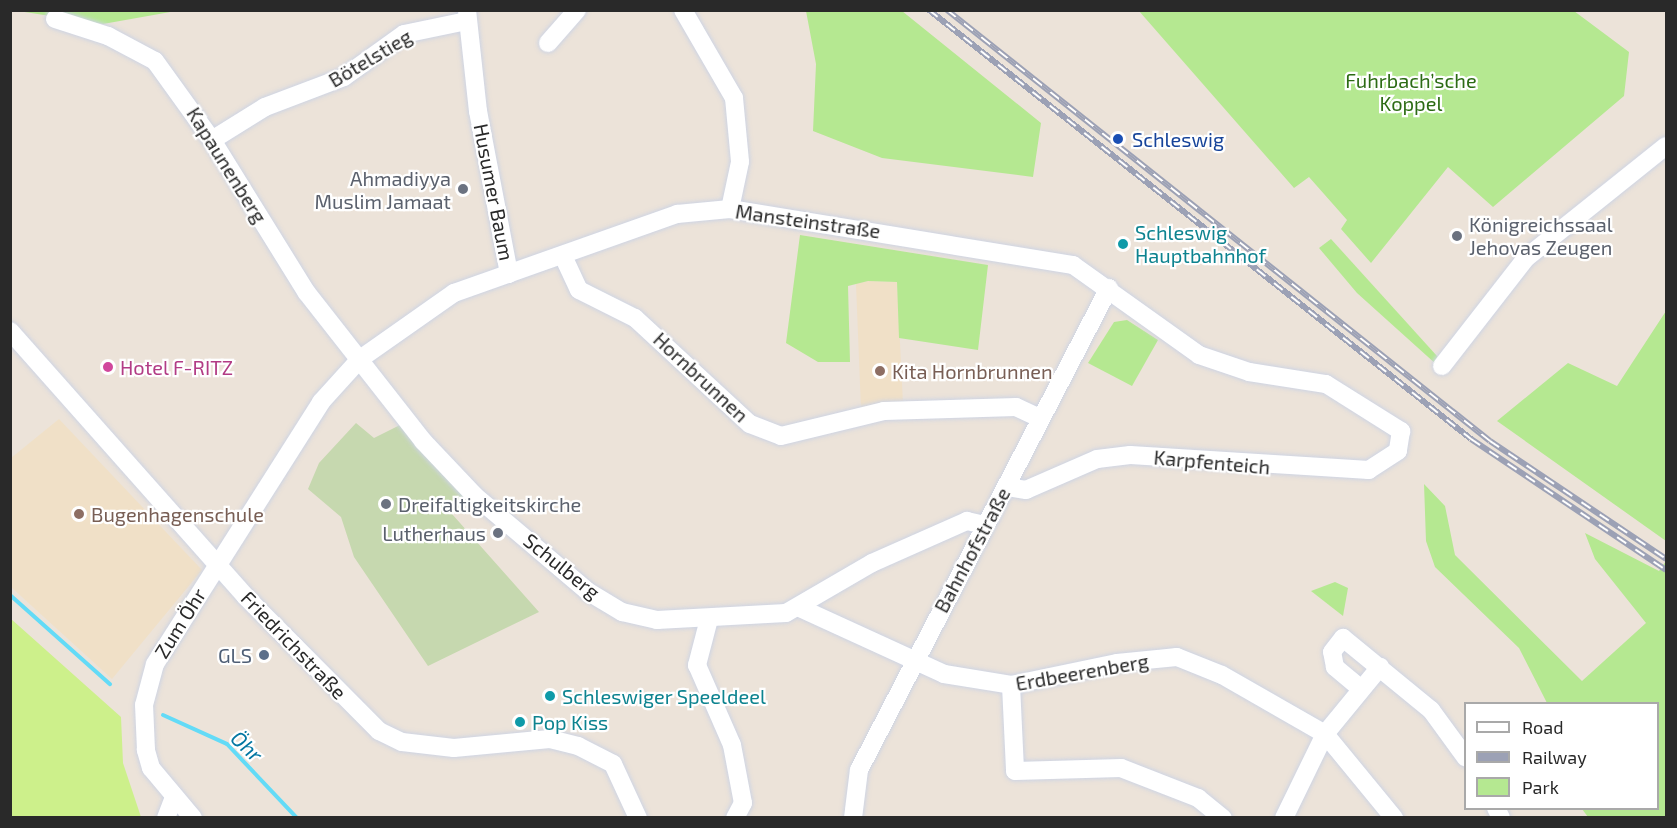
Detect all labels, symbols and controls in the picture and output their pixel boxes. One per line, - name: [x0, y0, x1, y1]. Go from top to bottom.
- street label: Bötelstieg: [324, 24, 416, 92]
- park label: Fuhrbach’sche Koppel: [1345, 69, 1477, 116]
- street label: Kapaunenberg: [182, 103, 272, 227]
- street label: Husumer Baum: [469, 121, 519, 263]
- place label: Schleswig: [1132, 127, 1224, 151]
- marker: Schleswig: [1109, 130, 1127, 148]
- place label: Ahmadiyya Muslim Jamaat: [314, 166, 451, 213]
- marker: Ahmadiyya Muslim Jamaat: [456, 182, 470, 196]
- street label: Mansteinstraße: [734, 199, 882, 243]
- place label: Königreichssaal Jehovas Zeugen: [1469, 213, 1613, 260]
- place label: Schleswig Hauptbahnhof: [1135, 220, 1266, 267]
- marker: Königreichssaal Jehovas Zeugen: [1450, 229, 1464, 243]
- marker: Schleswig Hauptbahnhof: [1116, 237, 1130, 251]
- street label: Hornbrunnen: [649, 327, 753, 427]
- place label: Hotel F-RITZ: [120, 355, 234, 379]
- place label: Kita Hornbrunnen: [892, 359, 1053, 383]
- marker: Hotel F-RITZ: [101, 360, 115, 374]
- marker: Kita Hornbrunnen: [873, 364, 887, 378]
- street label: Karpfenteich: [1153, 445, 1271, 479]
- street label: Bahnhofstraße: [929, 483, 1015, 617]
- place label: Dreifaltigkeitskirche: [398, 492, 581, 516]
- marker: Dreifaltigkeitskirche: [379, 497, 393, 511]
- place label: Bugenhagenschule: [91, 502, 264, 526]
- marker: Bugenhagenschule: [72, 507, 86, 521]
- place label: Lutherhaus: [382, 521, 486, 545]
- marker: Lutherhaus: [491, 526, 505, 540]
- street label: Schulberg: [519, 528, 605, 604]
- street label: Zum Öhr: [149, 584, 211, 662]
- street label: Friedrichstraße: [236, 586, 352, 704]
- place label: GLS: [218, 643, 252, 667]
- marker: GLS: [257, 648, 271, 662]
- street label: Erdbeerenberg: [1014, 648, 1150, 696]
- place label: Schleswiger Speeldeel: [562, 684, 766, 708]
- marker: Schleswiger Speeldeel: [543, 689, 557, 703]
- legend: [1464, 702, 1659, 810]
- place label: Pop Kiss: [532, 710, 608, 734]
- marker: Pop Kiss: [513, 715, 527, 729]
- text: Road: [1522, 716, 1563, 738]
- water label: Öhr: [226, 725, 268, 767]
- text: Railway: [1522, 746, 1587, 768]
- text: Park: [1522, 776, 1559, 798]

